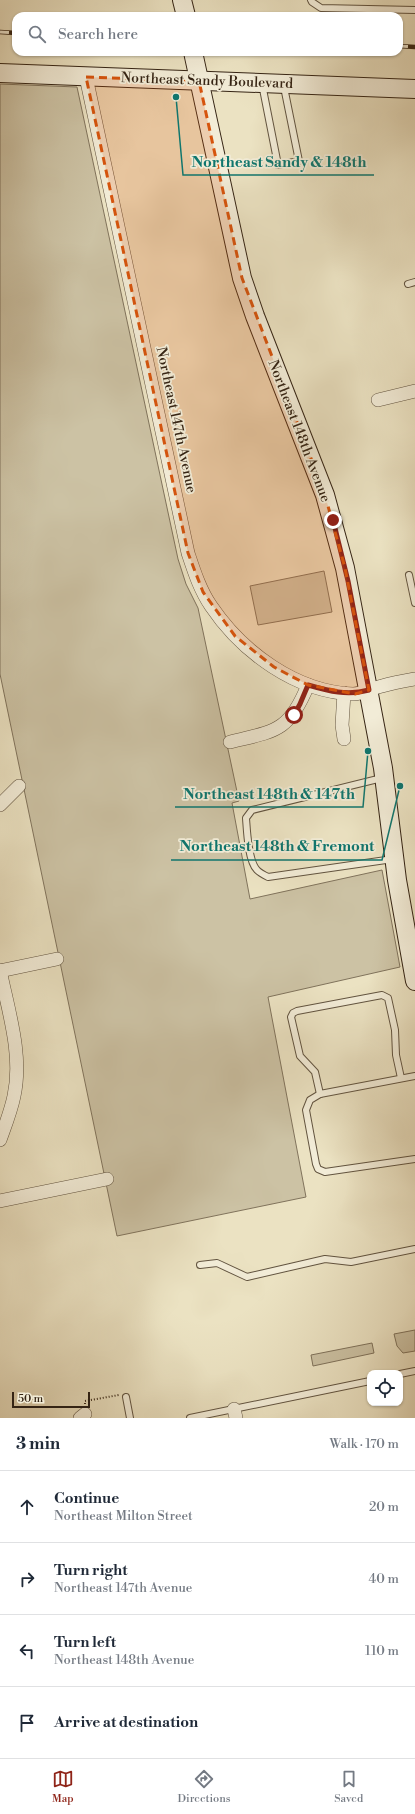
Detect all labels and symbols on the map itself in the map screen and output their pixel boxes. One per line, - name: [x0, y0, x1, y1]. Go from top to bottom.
- street label: Northeast Sandy Boulevard: [121, 69, 293, 93]
- callout: Northeast Sandy & 148th: [183, 148, 374, 175]
- text: Northeast Sandy & 148th: [191, 153, 367, 172]
- street label: Northeast 147th Avenue: [152, 345, 200, 495]
- street label: Northeast 148th Avenue: [264, 357, 334, 505]
- route end: [324, 511, 342, 529]
- route start: [285, 706, 303, 724]
- callout: Northeast 148th & 147th: [175, 780, 363, 807]
- text: Northeast 148th & 147th: [183, 785, 356, 804]
- callout: Northeast 148th & Fremont: [171, 833, 382, 860]
- text: Northeast 148th & Fremont: [180, 837, 375, 856]
- scale bar: [12, 1390, 90, 1409]

